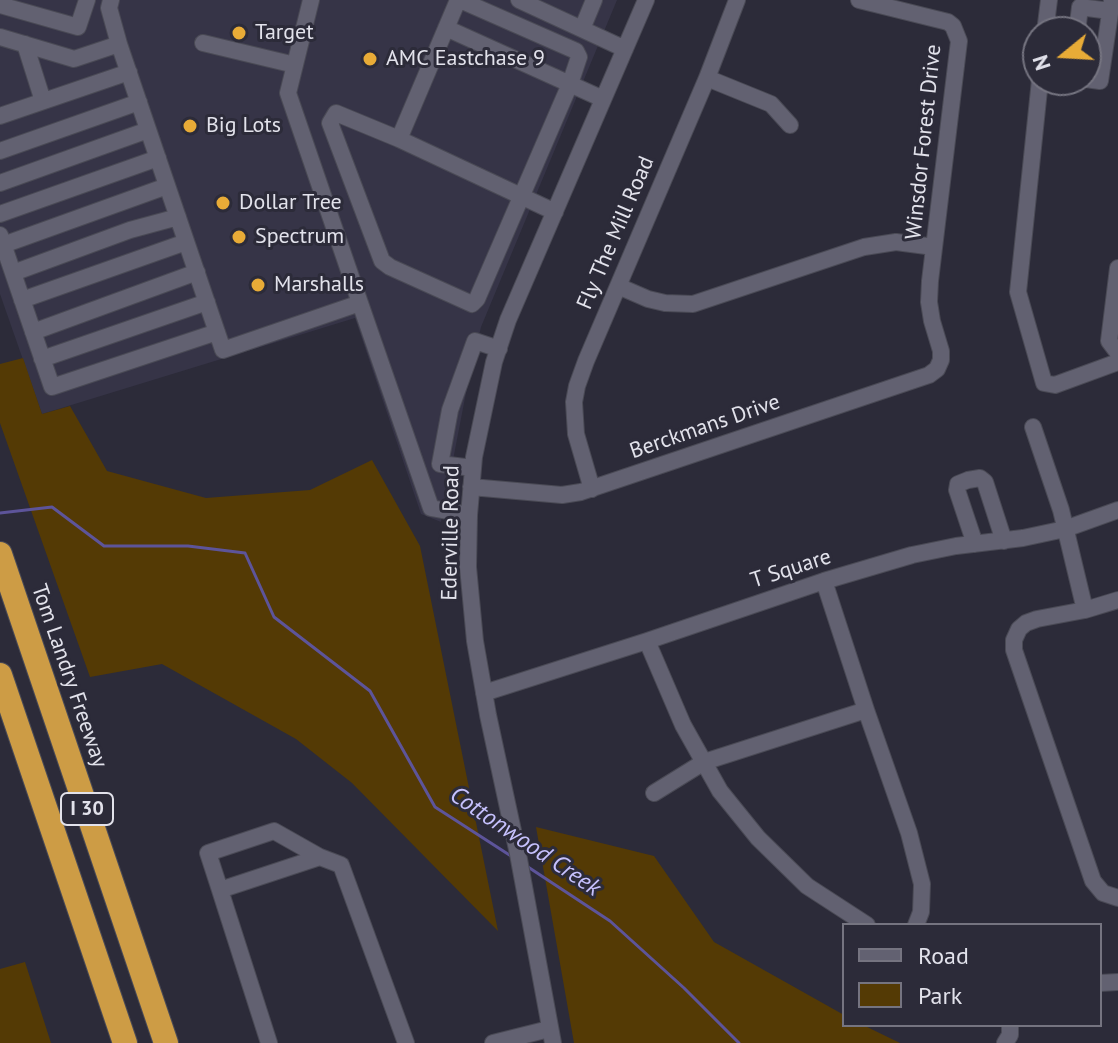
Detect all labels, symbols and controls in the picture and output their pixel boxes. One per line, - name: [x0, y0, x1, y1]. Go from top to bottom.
- north arrow: [1022, 16, 1102, 96]
- place label: Target: [255, 20, 314, 46]
- marker: Target: [230, 24, 248, 42]
- street label: Winsdor Forest Drive: [901, 43, 947, 241]
- place label: AMC Eastchase 9: [386, 46, 545, 72]
- marker: AMC Eastchase 9: [361, 50, 379, 68]
- text: N: [1026, 52, 1057, 74]
- place label: Big Lots: [206, 113, 281, 139]
- marker: Big Lots: [181, 117, 199, 135]
- street label: Fly The Mill Road: [572, 152, 660, 314]
- place label: Dollar Tree: [239, 190, 342, 216]
- marker: Dollar Tree: [214, 194, 232, 212]
- place label: Spectrum: [255, 224, 344, 250]
- marker: Spectrum: [230, 228, 248, 246]
- place label: Marshalls: [274, 272, 364, 298]
- marker: Marshalls: [249, 276, 267, 294]
- street label: Berckmans Drive: [626, 389, 784, 465]
- street label: Ederville Road: [437, 465, 465, 601]
- street label: T Square: [747, 544, 835, 594]
- street label: Tom Landry Freeway: [25, 581, 113, 771]
- water label: Cottonwood Creek: [444, 781, 606, 903]
- road number: I 30: [61, 793, 113, 825]
- legend: [842, 923, 1102, 1027]
- text: Road: [918, 940, 969, 971]
- text: Park: [918, 980, 962, 1011]

